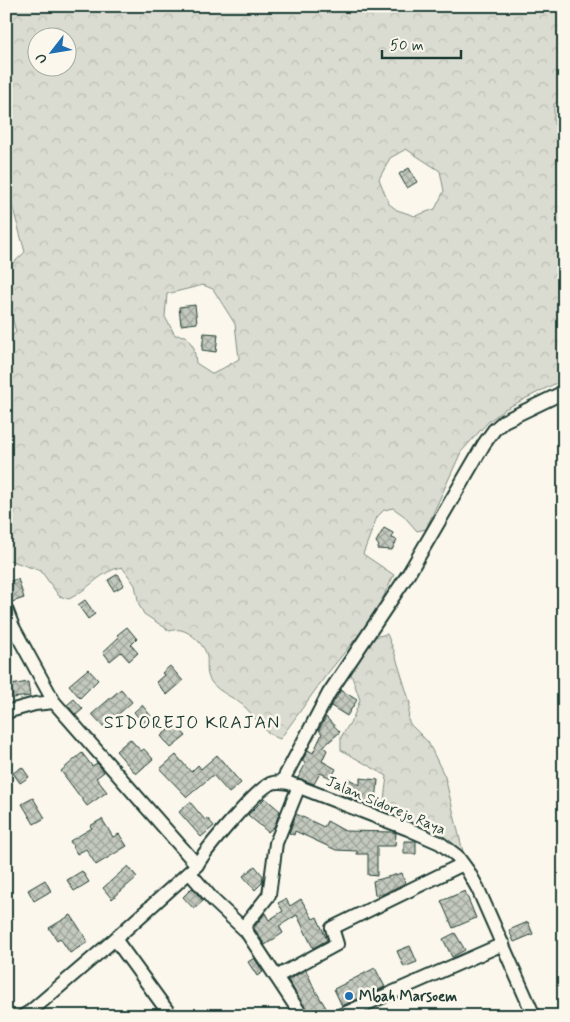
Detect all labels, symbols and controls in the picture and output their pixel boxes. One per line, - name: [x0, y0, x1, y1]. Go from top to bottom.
- north arrow: [28, 28, 78, 78]
- scale bar: [382, 28, 461, 60]
- text: 50 m: [390, 36, 424, 56]
- text: U: [32, 50, 52, 67]
- district label: SIDOREJO KRAJAN: [104, 711, 280, 735]
- street label: Jalan Sidorejo Raya: [323, 772, 448, 840]
- place label: Mbah Marsoem: [359, 987, 457, 1007]
- marker: Mbah Marsoem: [343, 990, 355, 1002]

